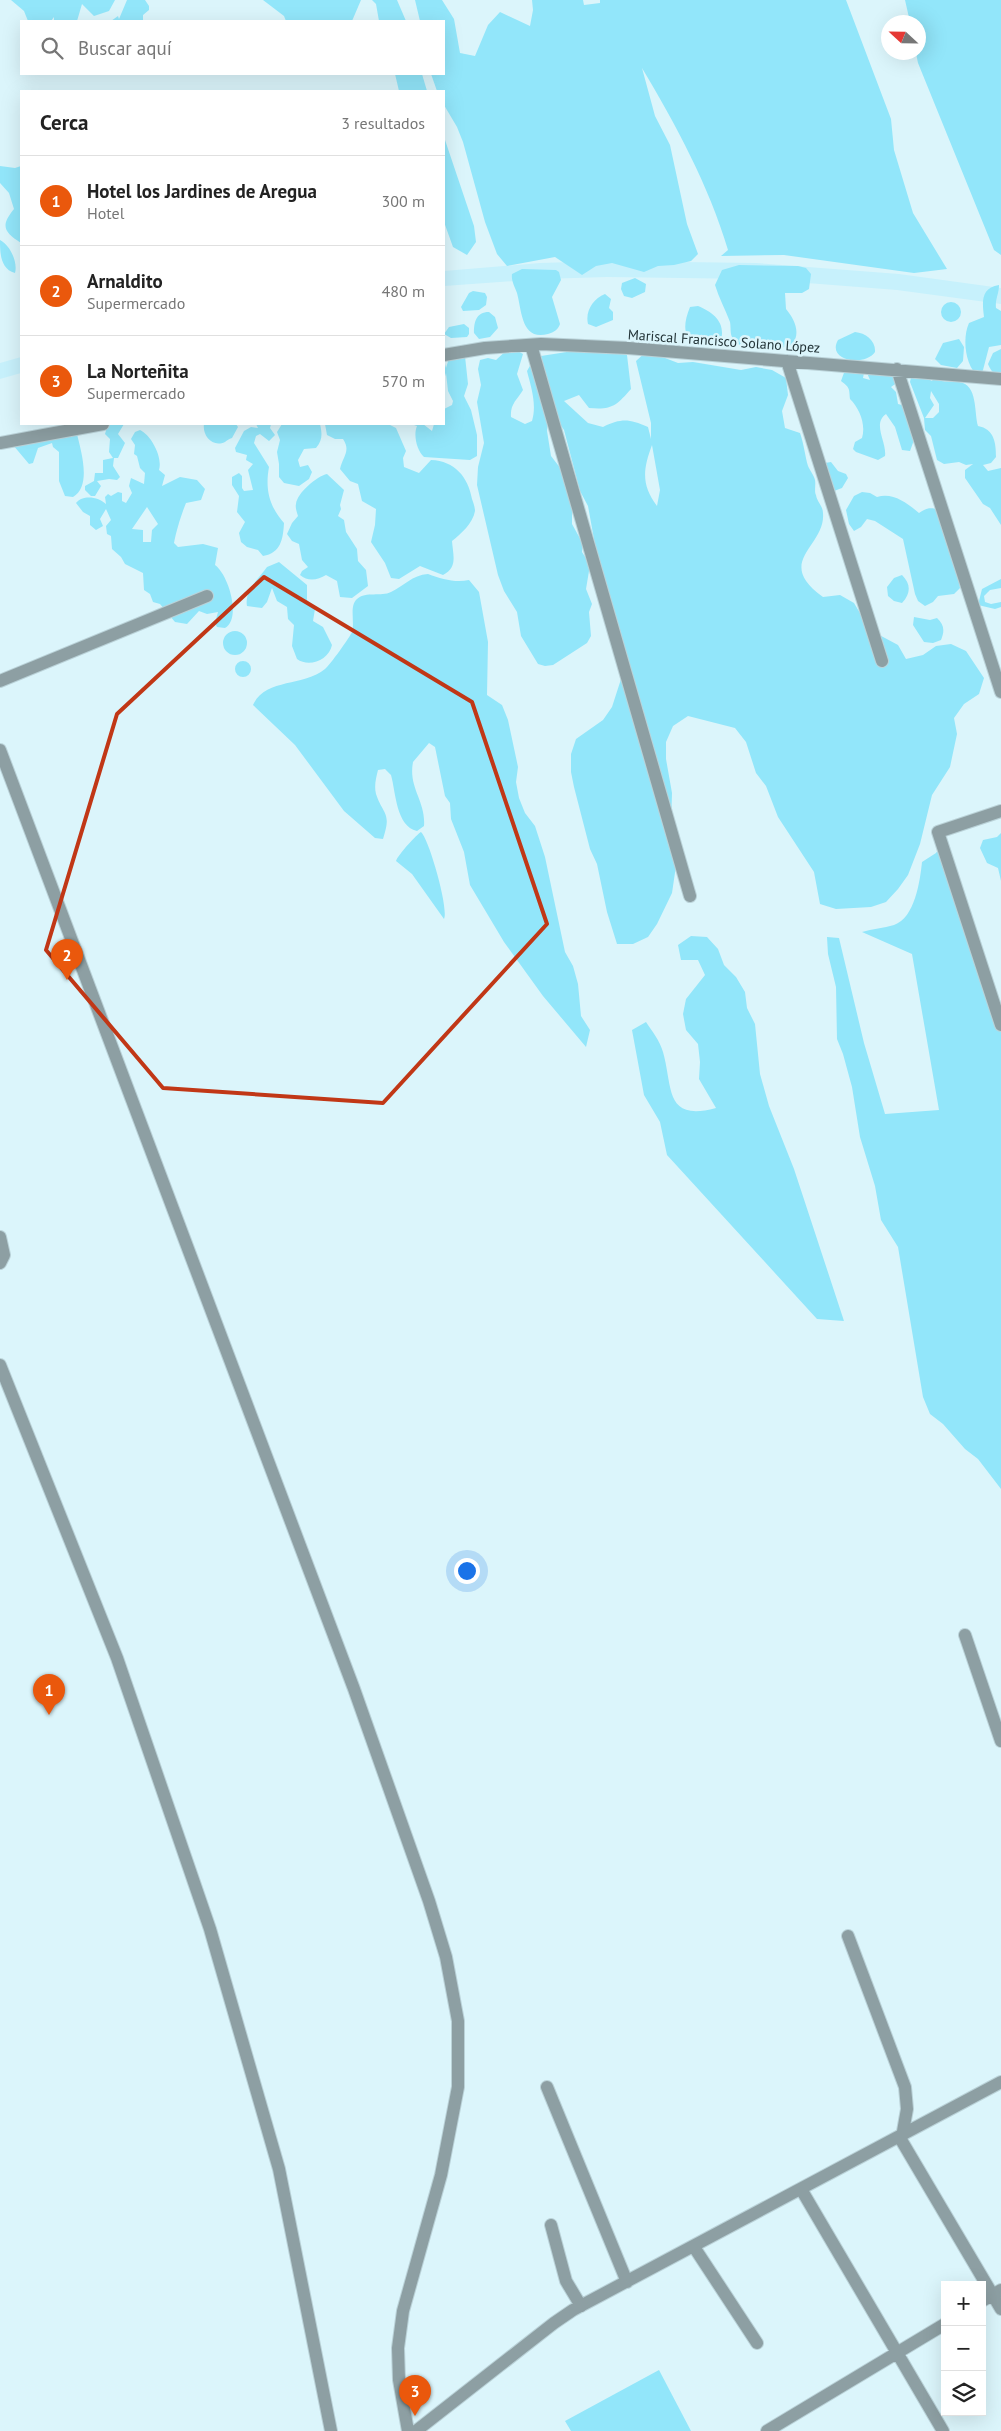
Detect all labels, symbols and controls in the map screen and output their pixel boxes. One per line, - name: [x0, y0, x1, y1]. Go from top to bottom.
- north arrow: [881, 15, 926, 60]
- search box: [20, 20, 445, 75]
- icon: search: [38, 34, 66, 62]
- text: Buscar aquí: [78, 36, 172, 60]
- text: Cerca: [40, 109, 89, 136]
- text: 3 resultados: [341, 113, 425, 133]
- text: Hotel los Jardines de Aregua: [87, 179, 317, 203]
- text: 1: [51, 191, 61, 211]
- text: 300 m: [382, 191, 425, 211]
- text: Hotel: [87, 203, 124, 223]
- text: Arnaldito: [87, 269, 163, 293]
- text: 2: [51, 281, 61, 301]
- text: 480 m: [382, 281, 425, 301]
- text: Supermercado: [87, 293, 185, 313]
- street label: Mariscal Francisco Solano López: [627, 325, 821, 357]
- text: La Norteñita: [87, 359, 189, 383]
- text: 3: [51, 371, 61, 391]
- text: 570 m: [382, 371, 425, 391]
- text: Supermercado: [87, 383, 185, 403]
- pin: 2: [51, 939, 83, 980]
- your location: [454, 1558, 480, 1584]
- pin: 1: [33, 1674, 65, 1715]
- map controls: [941, 2281, 986, 2416]
- button: +: [941, 2281, 986, 2326]
- button: −: [941, 2326, 986, 2371]
- button: layers: [941, 2371, 986, 2416]
- pin: 3: [399, 2375, 431, 2416]

